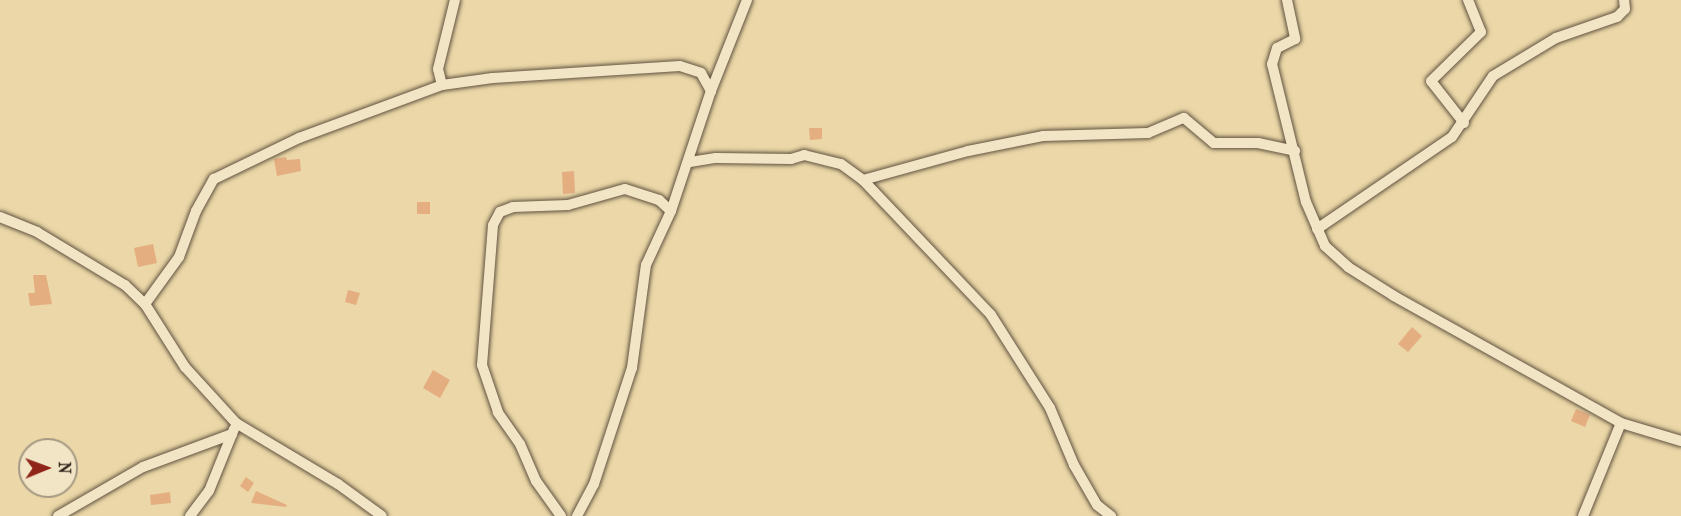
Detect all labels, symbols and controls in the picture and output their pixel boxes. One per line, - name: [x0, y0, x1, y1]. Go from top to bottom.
- north arrow: [18, 438, 78, 498]
- text: N: [55, 461, 74, 474]

